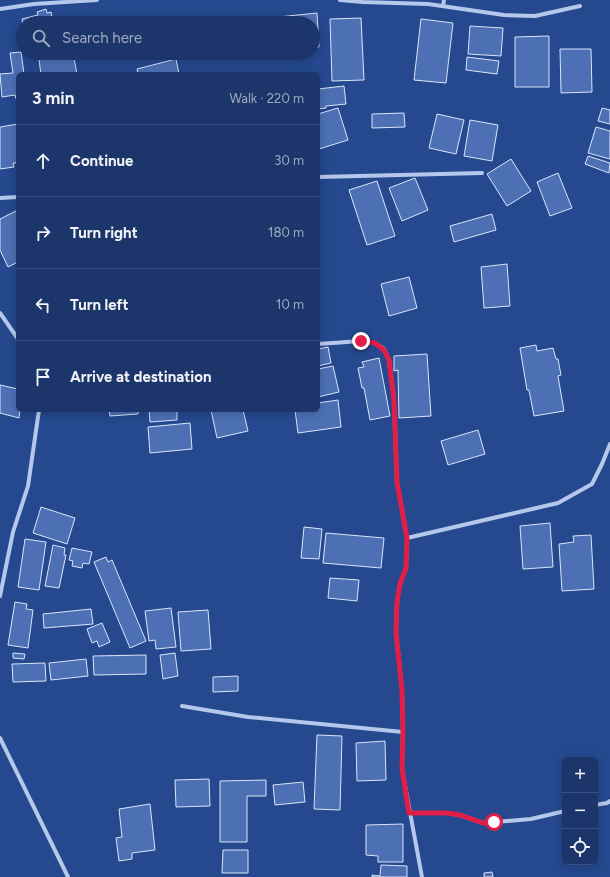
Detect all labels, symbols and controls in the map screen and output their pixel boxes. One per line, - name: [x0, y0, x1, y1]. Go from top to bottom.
- search box: [16, 16, 320, 60]
- icon: search: [30, 27, 52, 49]
- text: Search here: [62, 29, 142, 47]
- text: 3 min: [32, 88, 74, 108]
- text: Walk · 220 m: [229, 91, 304, 106]
- icon: ahead: [32, 150, 54, 172]
- text: Continue: [70, 152, 133, 170]
- text: 30 m: [274, 153, 304, 168]
- icon: right: [32, 222, 54, 244]
- text: Turn right: [70, 224, 138, 242]
- text: 180 m: [268, 225, 304, 240]
- icon: left: [32, 294, 54, 316]
- text: Turn left: [70, 296, 128, 314]
- text: 10 m: [276, 297, 304, 312]
- route end: [352, 332, 370, 350]
- icon: arrive: [32, 366, 54, 388]
- text: Arrive at destination: [70, 368, 211, 386]
- map controls: [562, 757, 598, 865]
- button: +: [562, 757, 598, 793]
- button: −: [562, 793, 598, 829]
- route start: [485, 813, 503, 831]
- button: locate: [562, 829, 598, 865]

